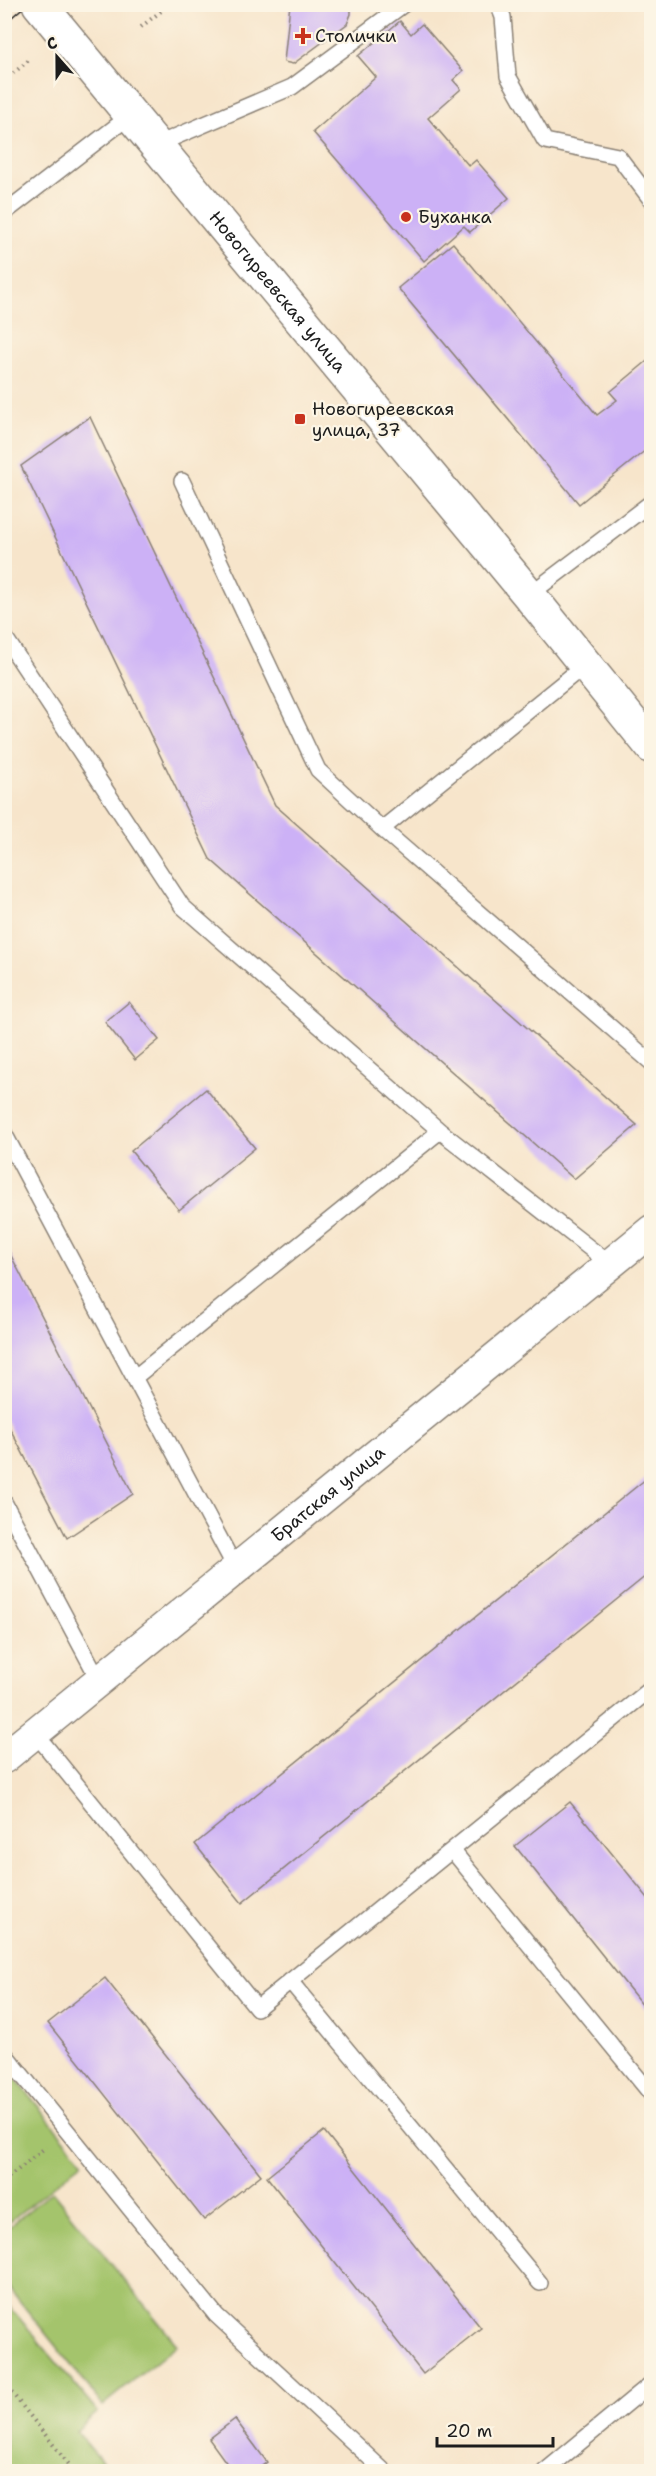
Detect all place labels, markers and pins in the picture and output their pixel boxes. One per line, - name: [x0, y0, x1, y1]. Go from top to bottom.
- place label: Столички: [315, 24, 397, 48]
- marker: Столички: [296, 29, 310, 43]
- place label: Буханка: [418, 205, 492, 229]
- marker: Буханка: [399, 210, 413, 224]
- place label: Новогиреевская улица, 37: [312, 397, 454, 442]
- marker: Новогиреевская улица, 37: [293, 412, 307, 426]

